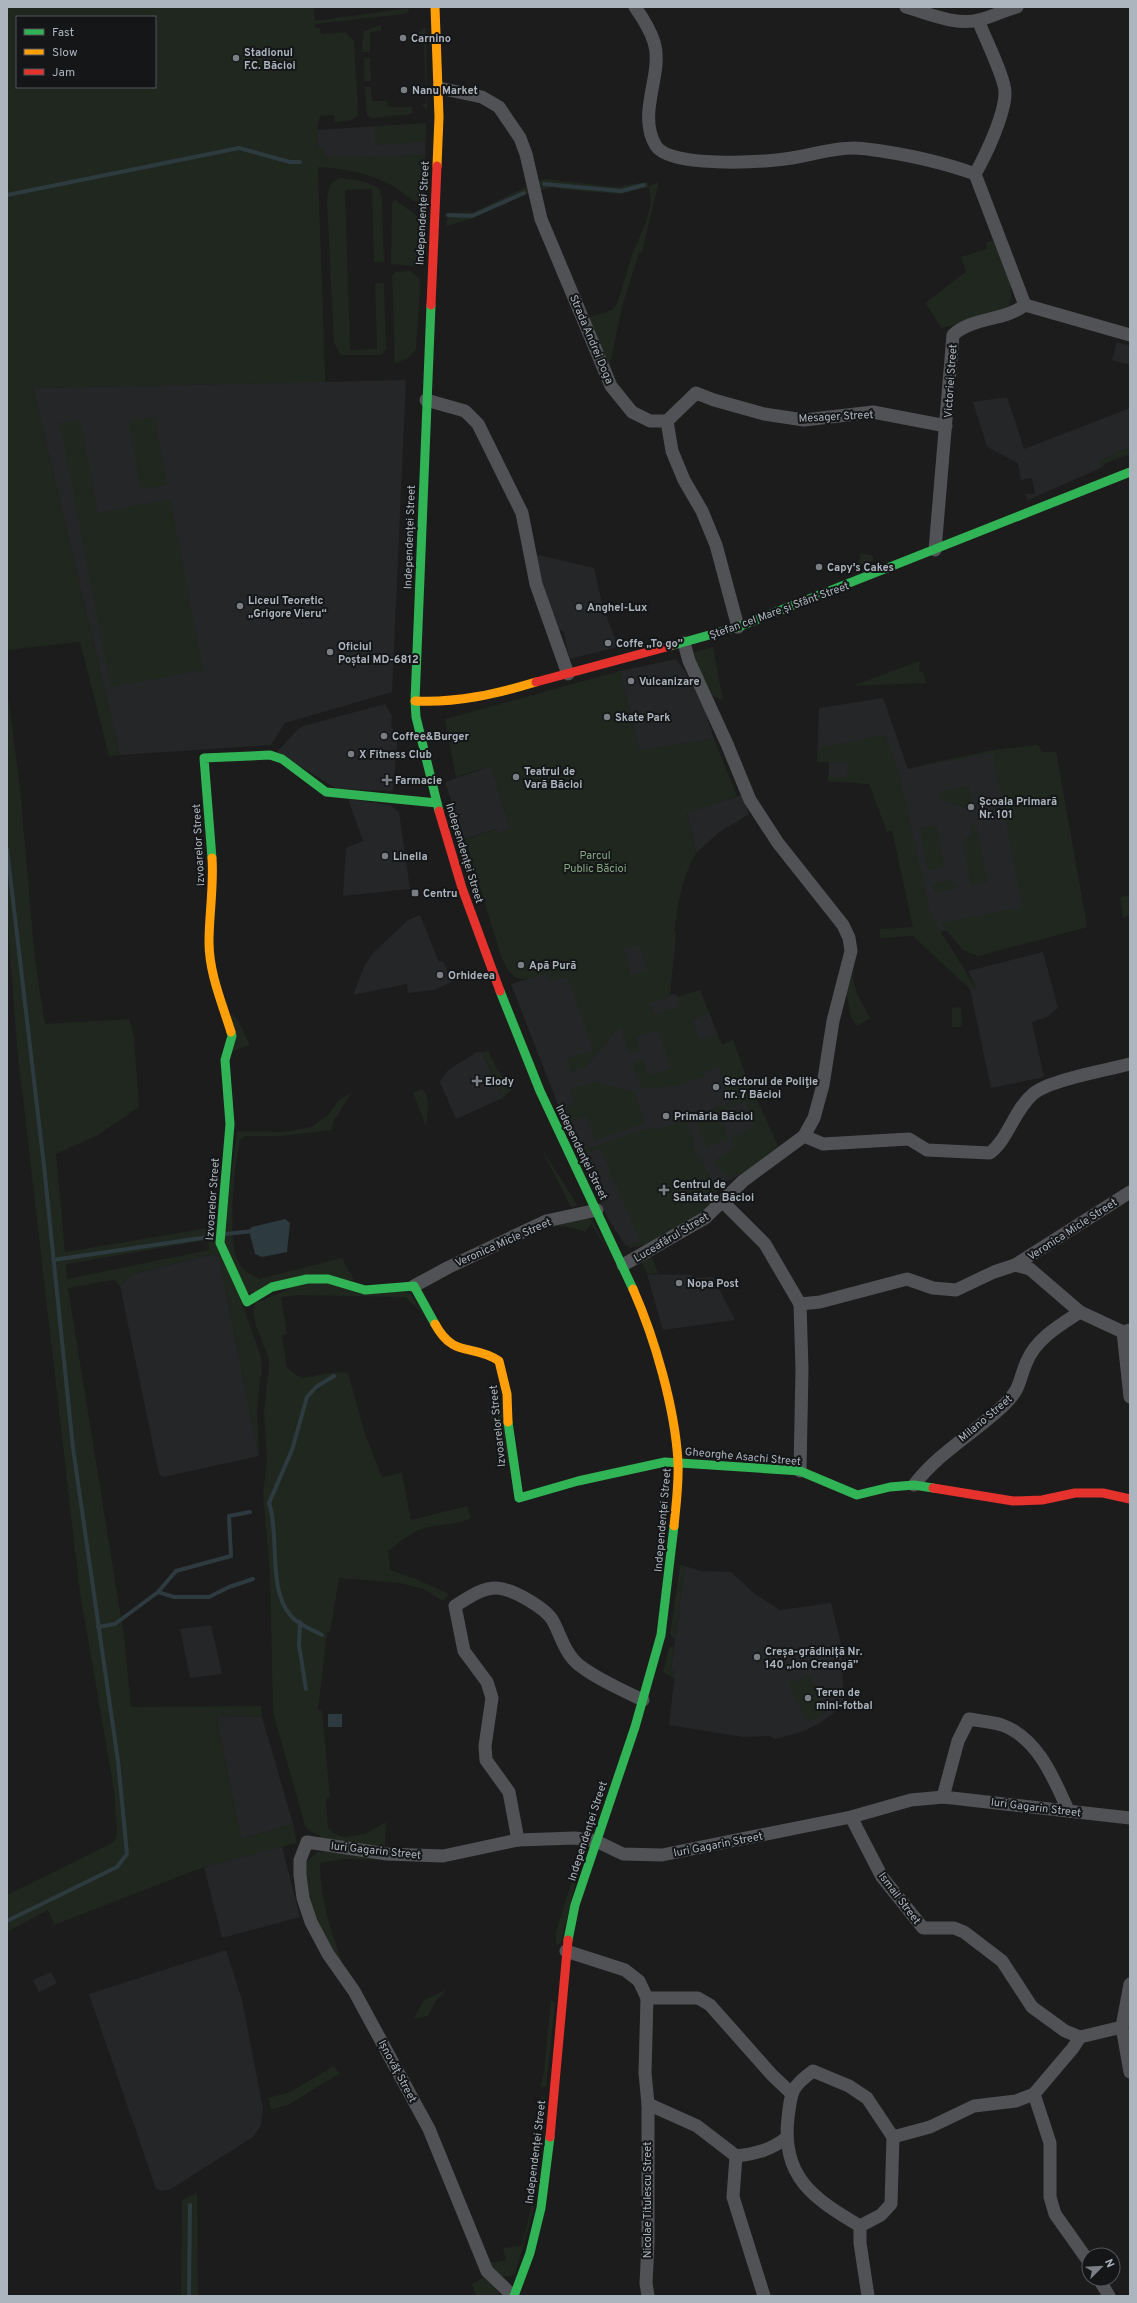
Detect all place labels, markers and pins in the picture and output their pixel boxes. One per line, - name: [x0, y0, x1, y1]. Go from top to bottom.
- place label: Carnino: [411, 32, 451, 46]
- marker: Carnino: [398, 33, 408, 43]
- place label: Stadionul F.C. Băcioi: [244, 46, 296, 73]
- marker: Stadionul F.C. Băcioi: [231, 53, 241, 63]
- place label: Nanu Market: [412, 84, 478, 98]
- marker: Nanu Market: [399, 85, 409, 95]
- place label: Capy's Cakes: [827, 561, 894, 575]
- marker: Capy's Cakes: [814, 562, 824, 572]
- place label: Liceul Teoretic „Grigore Vieru“: [248, 594, 327, 621]
- marker: Liceul Teoretic „Grigore Vieru“: [235, 601, 245, 611]
- place label: Anghel-Lux: [587, 601, 648, 615]
- marker: Anghel-Lux: [574, 602, 584, 612]
- place label: Coffe „To go”: [616, 637, 683, 651]
- marker: Coffe „To go”: [603, 638, 613, 648]
- place label: Oficiul Poștal MD-6812: [338, 640, 419, 667]
- marker: Oficiul Poștal MD-6812: [325, 647, 335, 657]
- place label: Vulcanizare: [639, 675, 700, 689]
- marker: Vulcanizare: [626, 676, 636, 686]
- place label: Skate Park: [615, 711, 671, 725]
- marker: Skate Park: [602, 712, 612, 722]
- place label: Coffee&Burger: [392, 730, 469, 744]
- marker: Coffee&Burger: [379, 731, 389, 741]
- place label: X Fitness Club: [359, 748, 432, 762]
- marker: X Fitness Club: [346, 749, 356, 759]
- place label: Teatrul de Vară Băcioi: [524, 765, 582, 792]
- marker: Teatrul de Vară Băcioi: [511, 772, 521, 782]
- place label: Farmacie: [395, 774, 442, 788]
- marker: Farmacie: [382, 775, 392, 785]
- place label: Școala Primară Nr. 101: [979, 795, 1057, 822]
- marker: Școala Primară Nr. 101: [966, 802, 976, 812]
- place label: Linella: [393, 850, 428, 864]
- marker: Linella: [380, 851, 390, 861]
- place label: Centru: [423, 887, 457, 901]
- marker: Centru: [410, 888, 420, 898]
- place label: Apă Pură: [529, 959, 576, 973]
- marker: Apă Pură: [516, 960, 526, 970]
- place label: Orhideea: [448, 969, 495, 983]
- marker: Orhideea: [435, 970, 445, 980]
- place label: Elody: [485, 1075, 514, 1089]
- place label: Sectorul de Poliţie nr. 7 Băcioi: [724, 1075, 818, 1102]
- marker: Elody: [472, 1076, 482, 1086]
- marker: Sectorul de Poliţie nr. 7 Băcioi: [711, 1082, 721, 1092]
- place label: Primăria Băcioi: [674, 1110, 753, 1124]
- marker: Primăria Băcioi: [661, 1111, 671, 1121]
- place label: Centrul de Sănătate Băcioi: [673, 1178, 754, 1205]
- marker: Centrul de Sănătate Băcioi: [658, 1184, 670, 1196]
- place label: Nopa Post: [687, 1277, 739, 1291]
- marker: Nopa Post: [674, 1278, 684, 1288]
- place label: Creșa-grădiniță Nr. 140 „Ion Creangă”: [765, 1645, 863, 1672]
- marker: Creșa-grădiniță Nr. 140 „Ion Creangă”: [752, 1652, 762, 1662]
- place label: Teren de mini-fotbal: [816, 1686, 873, 1713]
- marker: Teren de mini-fotbal: [803, 1693, 813, 1703]

